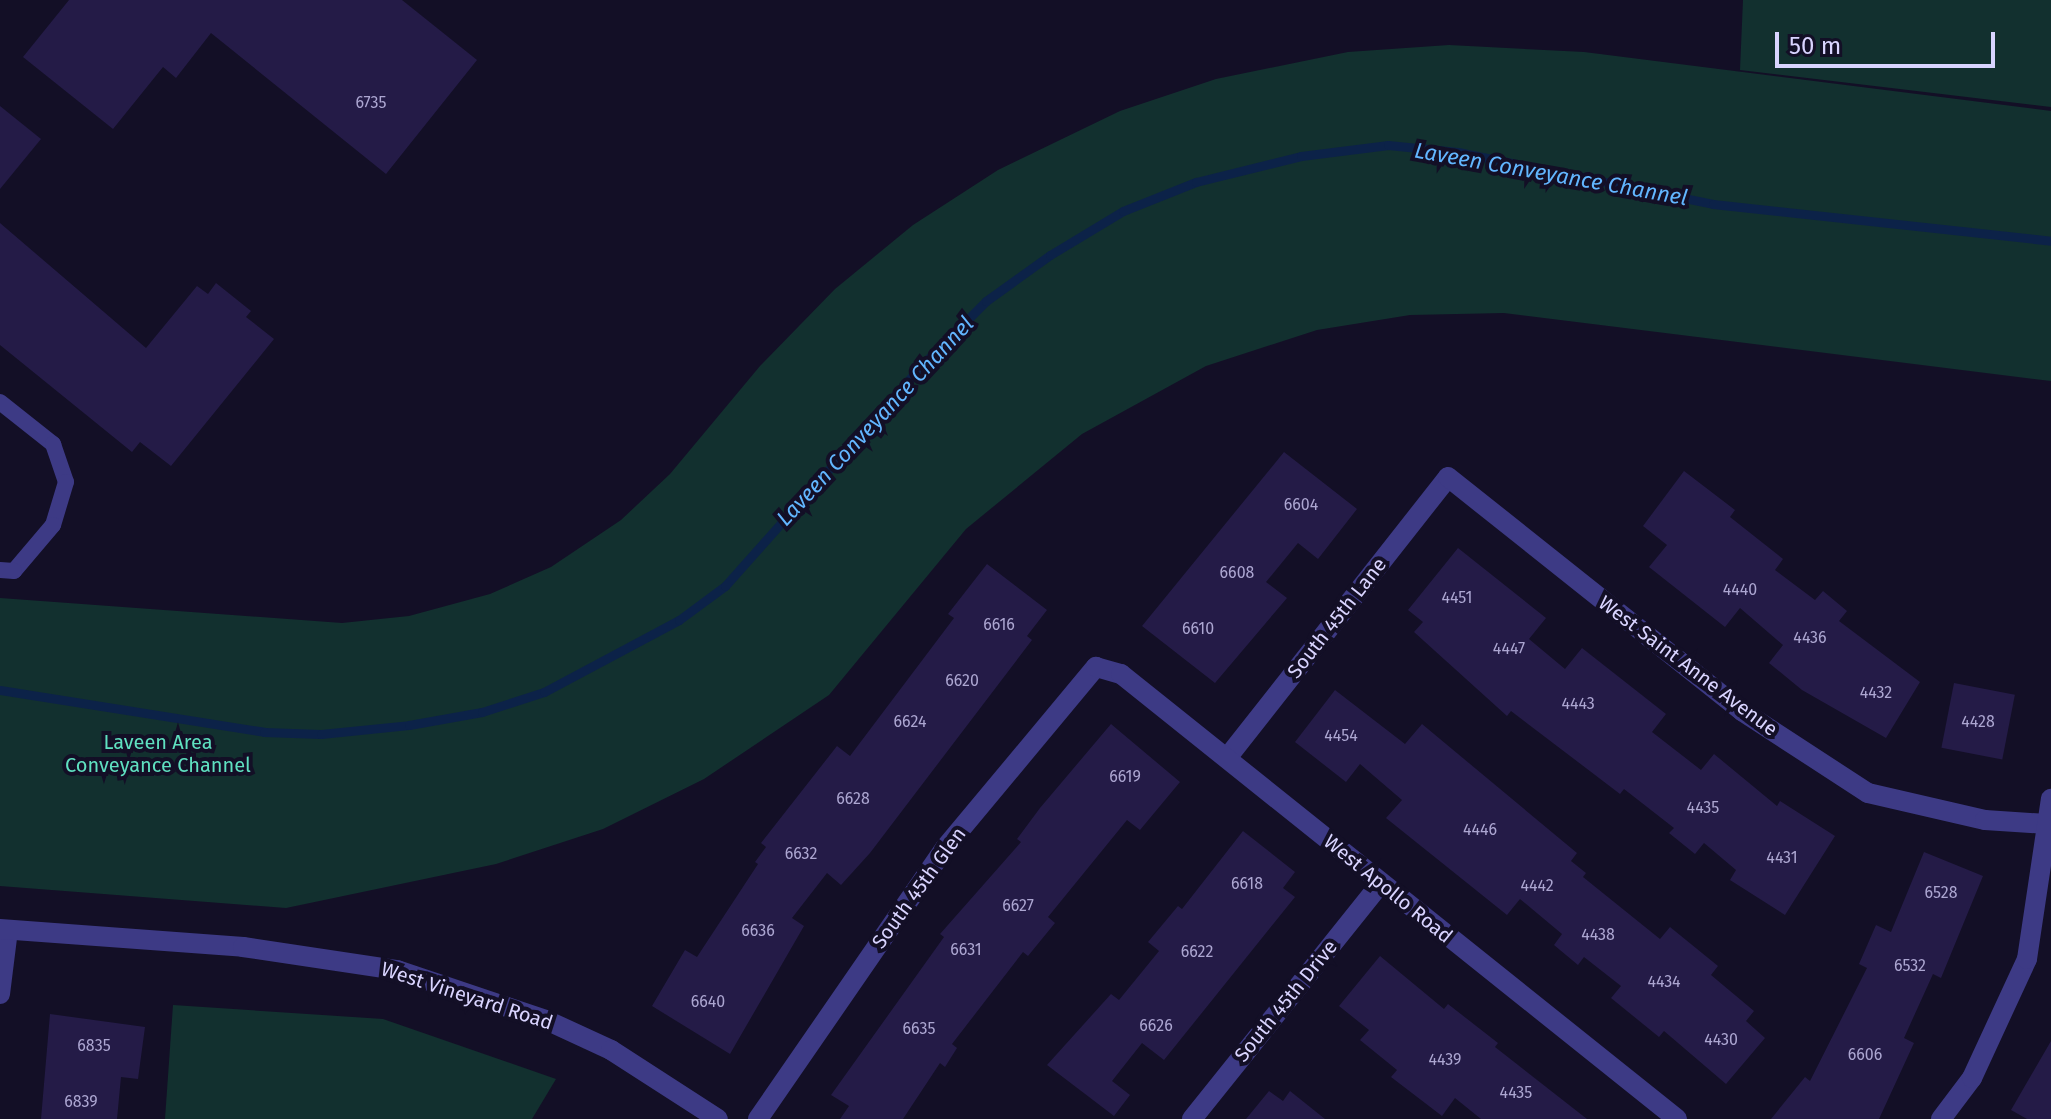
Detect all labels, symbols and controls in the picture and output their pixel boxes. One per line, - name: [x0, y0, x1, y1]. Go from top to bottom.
- scale bar: [1779, 16, 1999, 66]
- text: 50 m: [1789, 32, 1841, 60]
- house number: 6735: [355, 93, 387, 113]
- water label: Laveen Conveyance Channel: [1412, 137, 1690, 211]
- water label: Laveen Conveyance Channel: [771, 311, 979, 531]
- house number: 6604: [1284, 495, 1318, 515]
- street label: South 45th Lane: [1283, 553, 1391, 683]
- house number: 6608: [1220, 563, 1254, 583]
- house number: 4440: [1723, 580, 1757, 600]
- house number: 4451: [1442, 588, 1472, 608]
- street label: West Saint Anne Avenue: [1594, 591, 1782, 741]
- house number: 6616: [983, 615, 1015, 635]
- house number: 6610: [1182, 619, 1214, 639]
- house number: 4436: [1793, 628, 1827, 648]
- house number: 4447: [1493, 639, 1525, 659]
- house number: 6620: [945, 671, 979, 691]
- house number: 4432: [1860, 683, 1892, 703]
- house number: 4443: [1561, 694, 1595, 714]
- house number: 6624: [894, 712, 926, 732]
- house number: 4428: [1961, 712, 1995, 732]
- house number: 4454: [1324, 726, 1358, 746]
- park label: Laveen Area Conveyance Channel: [65, 731, 251, 778]
- house number: 6619: [1109, 767, 1141, 787]
- house number: 6628: [836, 789, 870, 809]
- house number: 4435: [1687, 798, 1719, 818]
- house number: 4446: [1463, 820, 1497, 840]
- street label: South 45th Glen: [867, 823, 971, 953]
- street label: West Apollo Road: [1319, 830, 1457, 948]
- house number: 6632: [785, 844, 817, 864]
- house number: 4431: [1766, 848, 1798, 868]
- house number: 6618: [1231, 874, 1263, 894]
- house number: 4442: [1520, 876, 1554, 896]
- house number: 6528: [1924, 883, 1958, 903]
- house number: 6627: [1002, 896, 1034, 916]
- house number: 6636: [741, 921, 775, 941]
- house number: 4438: [1581, 925, 1615, 945]
- street label: South 45th Drive: [1230, 935, 1342, 1067]
- house number: 6631: [950, 940, 982, 960]
- house number: 6622: [1181, 942, 1213, 962]
- house number: 6532: [1894, 956, 1926, 976]
- street label: West Vineyard Road: [378, 957, 556, 1035]
- house number: 4434: [1647, 972, 1681, 992]
- house number: 6640: [691, 992, 725, 1012]
- house number: 6626: [1139, 1016, 1173, 1036]
- house number: 6635: [903, 1019, 935, 1039]
- house number: 4430: [1704, 1030, 1738, 1050]
- house number: 6835: [77, 1036, 111, 1056]
- house number: 6606: [1848, 1045, 1882, 1065]
- house number: 4439: [1429, 1050, 1461, 1070]
- house number: 4435: [1500, 1083, 1532, 1103]
- house number: 6839: [64, 1092, 98, 1112]

